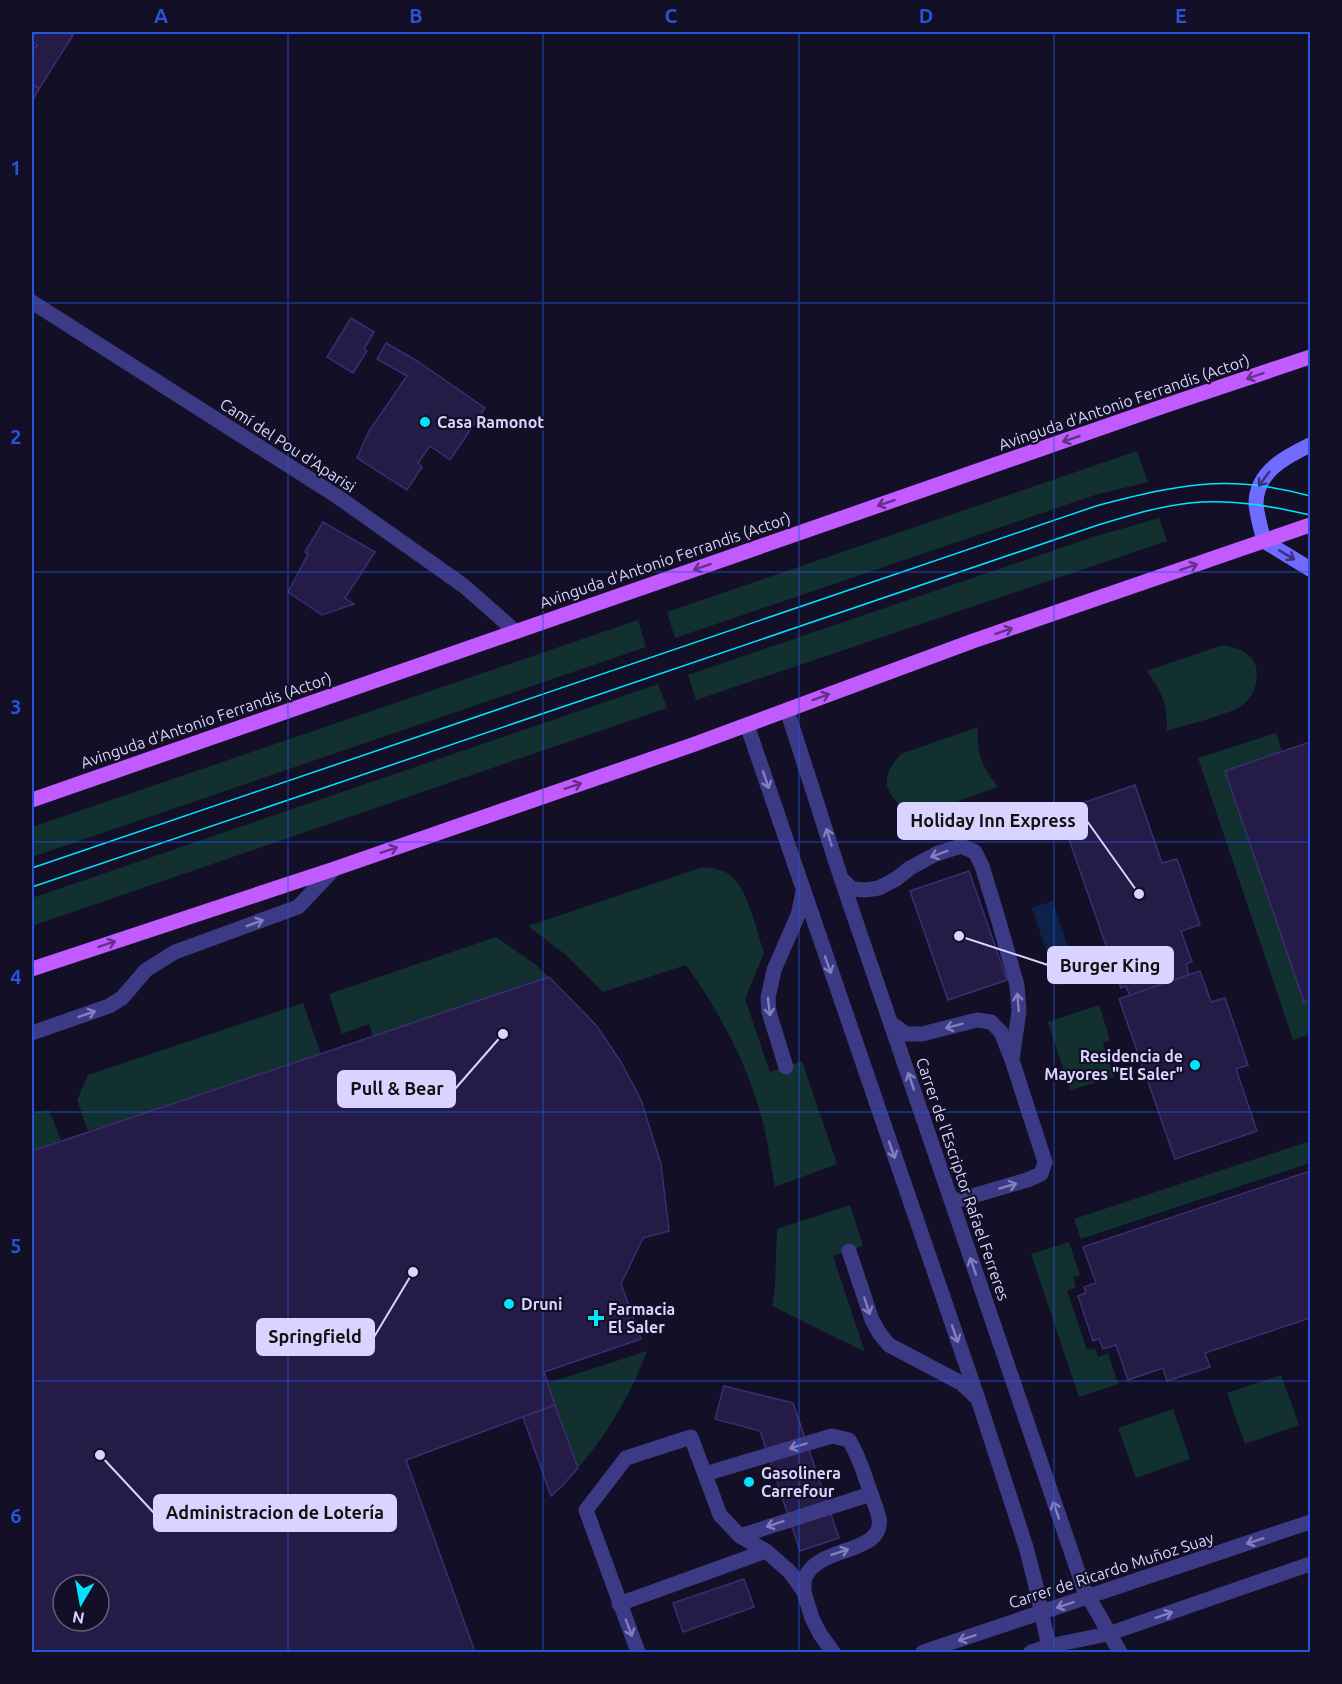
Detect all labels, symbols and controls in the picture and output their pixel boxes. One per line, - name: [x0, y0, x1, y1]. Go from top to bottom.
- text: A: [154, 4, 168, 27]
- text: B: [409, 4, 423, 27]
- text: C: [665, 4, 678, 27]
- text: D: [919, 4, 933, 27]
- text: E: [1175, 4, 1187, 27]
- text: 1: [10, 156, 22, 179]
- street label: Avinguda d'Antonio Ferrandis (Actor): [996, 350, 1252, 454]
- one-way arrow: [1246, 372, 1265, 383]
- street label: Camí del Pou d'Aparisi: [217, 394, 359, 496]
- place label: Casa Ramonot: [437, 413, 544, 431]
- marker: Casa Ramonot: [418, 415, 432, 429]
- text: 2: [10, 425, 22, 448]
- one-way arrow: [1062, 434, 1080, 445]
- one-way arrow: [1258, 470, 1270, 486]
- one-way arrow: [877, 498, 896, 509]
- street label: Avinguda d'Antonio Ferrandis (Actor): [537, 508, 793, 612]
- one-way arrow: [1278, 549, 1295, 561]
- one-way arrow: [1179, 561, 1198, 572]
- one-way arrow: [693, 563, 712, 574]
- one-way arrow: [994, 624, 1013, 635]
- street label: Avinguda d'Antonio Ferrandis (Actor): [78, 668, 334, 772]
- one-way arrow: [811, 691, 830, 702]
- text: 3: [10, 695, 22, 718]
- one-way arrow: [762, 770, 773, 789]
- one-way arrow: [564, 780, 582, 791]
- callout: Holiday Inn Express: [898, 803, 1087, 839]
- text: Holiday Inn Express: [910, 810, 1076, 830]
- one-way arrow: [823, 828, 834, 847]
- one-way arrow: [379, 843, 398, 854]
- one-way arrow: [930, 849, 948, 860]
- one-way arrow: [245, 917, 264, 928]
- one-way arrow: [97, 938, 116, 949]
- callout: Burger King: [1048, 947, 1173, 983]
- one-way arrow: [823, 955, 834, 974]
- text: Burger King: [1060, 955, 1160, 975]
- text: 4: [10, 965, 22, 988]
- one-way arrow: [1012, 992, 1023, 1012]
- one-way arrow: [764, 996, 775, 1016]
- one-way arrow: [77, 1008, 96, 1019]
- one-way arrow: [945, 1021, 964, 1032]
- place label: Residencia de Mayores "El Saler": [1044, 1047, 1183, 1083]
- street label: Carrer de l'Escriptor Rafael Ferreres: [913, 1055, 1013, 1303]
- marker: Residencia de Mayores "El Saler": [1188, 1058, 1202, 1072]
- callout: Pull & Bear: [338, 1071, 455, 1107]
- one-way arrow: [905, 1072, 916, 1091]
- text: Pull & Bear: [350, 1078, 444, 1098]
- one-way arrow: [887, 1140, 898, 1159]
- one-way arrow: [998, 1180, 1017, 1191]
- text: 5: [10, 1234, 22, 1257]
- one-way arrow: [967, 1257, 978, 1276]
- place label: Druni: [521, 1295, 562, 1313]
- one-way arrow: [863, 1296, 874, 1315]
- marker: Druni: [502, 1297, 516, 1311]
- place label: Farmacia El Saler: [608, 1300, 675, 1336]
- marker: Farmacia El Saler: [589, 1311, 603, 1325]
- callout: Springfield: [257, 1319, 374, 1355]
- one-way arrow: [950, 1324, 961, 1343]
- text: Springfield: [268, 1326, 362, 1346]
- one-way arrow: [789, 1441, 808, 1452]
- place label: Gasolinera Carrefour: [761, 1464, 841, 1500]
- marker: Gasolinera Carrefour: [742, 1475, 756, 1489]
- callout: Administracion de Lotería: [154, 1495, 396, 1531]
- text: Administracion de Lotería: [166, 1502, 384, 1522]
- one-way arrow: [1050, 1502, 1061, 1520]
- text: 6: [10, 1504, 22, 1527]
- one-way arrow: [766, 1520, 785, 1531]
- street label: Carrer de Ricardo Muñoz Suay: [1006, 1528, 1216, 1612]
- one-way arrow: [1246, 1536, 1265, 1547]
- one-way arrow: [830, 1546, 849, 1557]
- north arrow: [51, 1573, 111, 1633]
- one-way arrow: [1056, 1600, 1075, 1611]
- text: N: [71, 1608, 86, 1628]
- one-way arrow: [1154, 1608, 1173, 1619]
- one-way arrow: [624, 1618, 635, 1637]
- one-way arrow: [958, 1633, 977, 1644]

